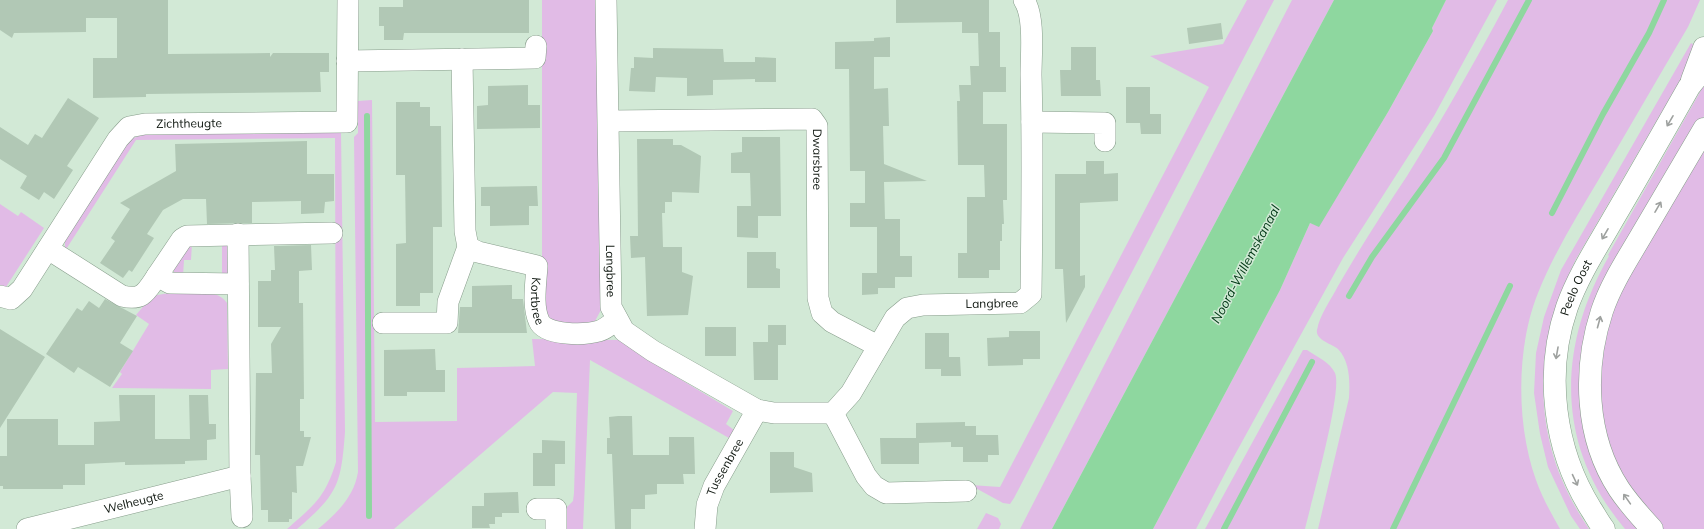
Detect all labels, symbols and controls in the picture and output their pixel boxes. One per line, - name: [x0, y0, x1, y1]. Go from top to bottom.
- street label: Zichtheugte: [156, 115, 222, 131]
- one-way arrow: [1665, 115, 1673, 127]
- street label: Dwarsbree: [810, 129, 825, 190]
- water label: Noord-Willemskanaal: [1207, 201, 1283, 326]
- one-way arrow: [1655, 201, 1663, 213]
- one-way arrow: [1600, 228, 1608, 240]
- street label: Langbree: [603, 245, 619, 297]
- street label: Peelo Oost: [1557, 257, 1595, 317]
- street label: Kortbree: [528, 277, 548, 327]
- street label: Langbree: [965, 295, 1018, 311]
- one-way arrow: [1596, 316, 1603, 329]
- one-way arrow: [1553, 346, 1561, 359]
- street label: Tussenbree: [703, 436, 746, 498]
- one-way arrow: [1572, 474, 1579, 486]
- street label: Welheugte: [102, 487, 165, 517]
- one-way arrow: [1623, 494, 1631, 505]

